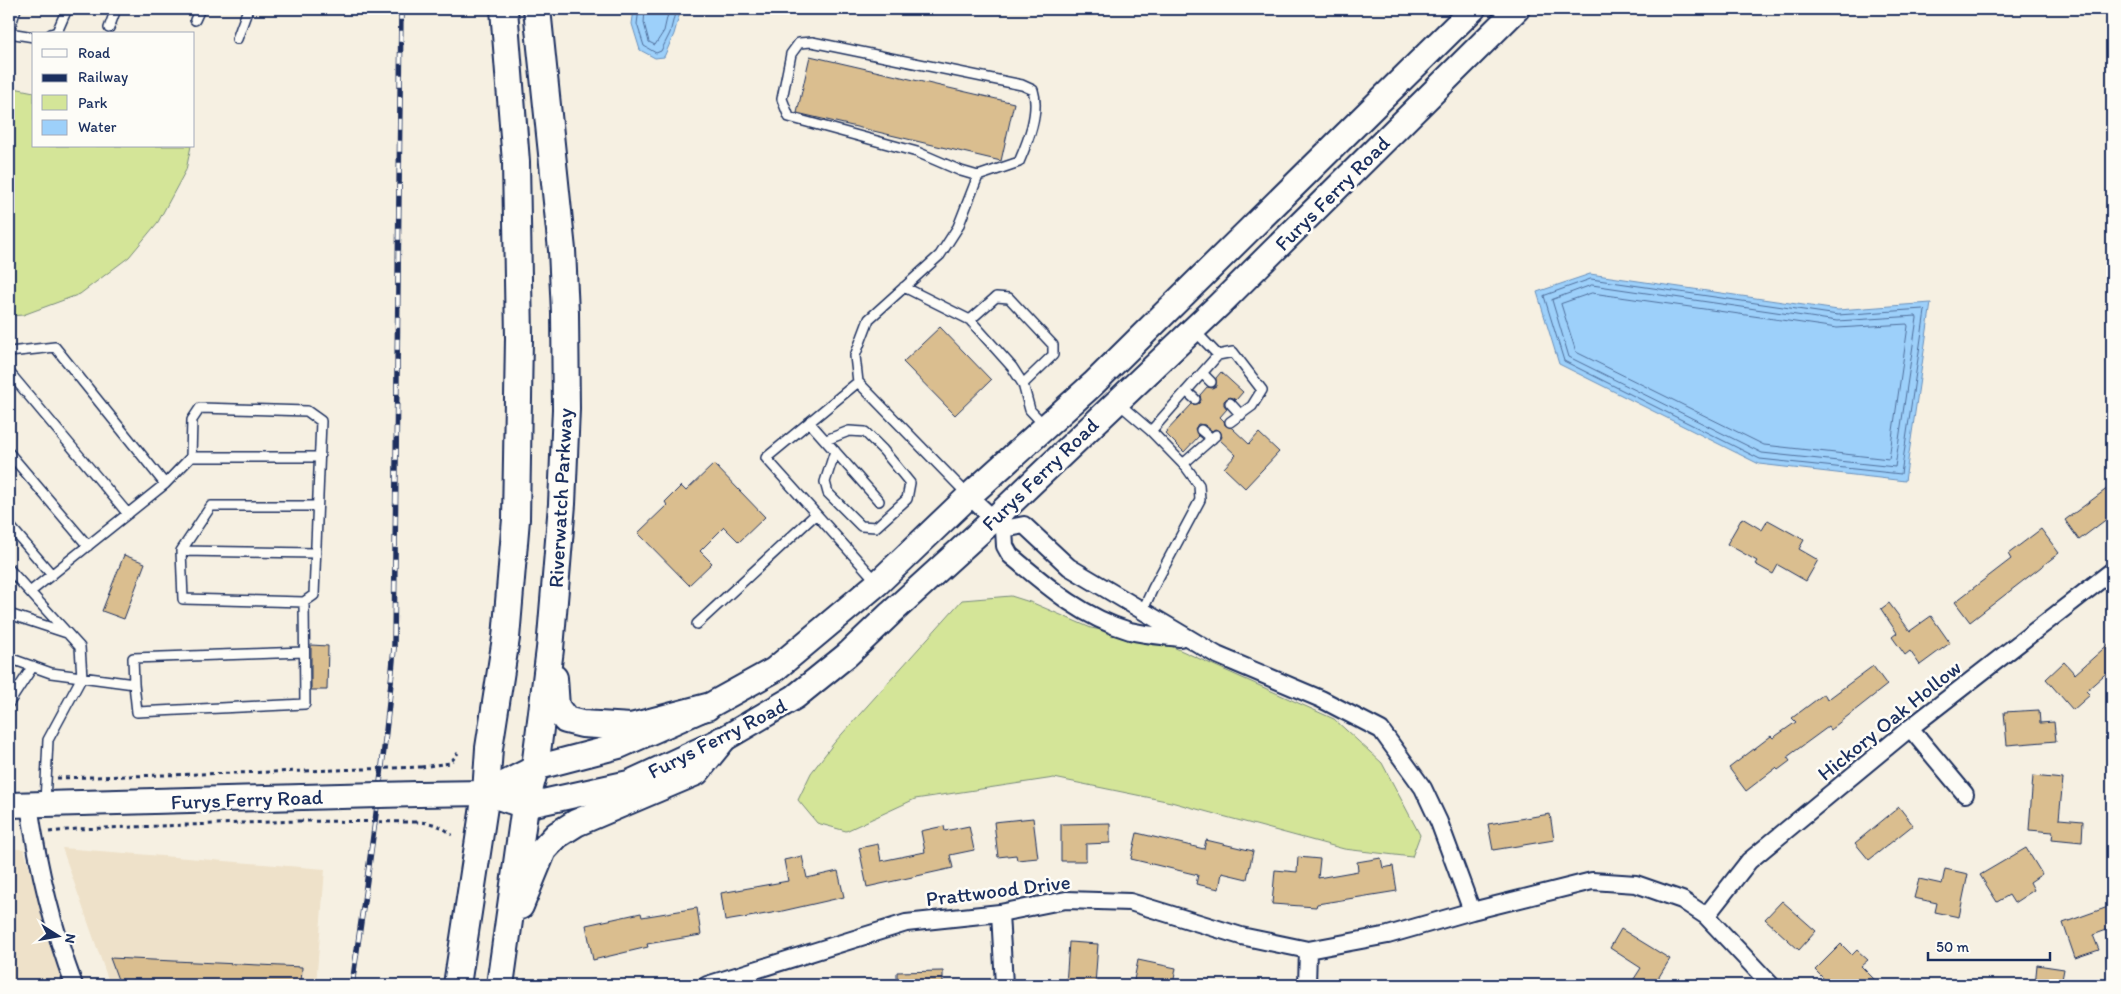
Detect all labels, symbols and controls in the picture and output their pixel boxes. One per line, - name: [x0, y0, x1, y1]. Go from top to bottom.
- legend: [32, 32, 195, 148]
- text: Road: [78, 44, 111, 62]
- text: Railway: [78, 68, 128, 86]
- text: Park: [78, 94, 108, 112]
- text: Water: [78, 118, 117, 136]
- street label: Furys Ferry Road: [1269, 130, 1395, 256]
- street label: Riverwatch Parkway: [543, 407, 577, 589]
- street label: Furys Ferry Road: [976, 412, 1104, 536]
- street label: Hickory Oak Hollow: [1812, 654, 1966, 786]
- street label: Furys Ferry Road: [643, 692, 791, 784]
- street label: Furys Ferry Road: [170, 784, 324, 814]
- street label: Prattwood Drive: [924, 869, 1072, 911]
- north arrow: [32, 912, 82, 962]
- scale bar: [1928, 929, 2051, 961]
- text: N: [61, 932, 80, 945]
- text: 50 m: [1936, 938, 1969, 956]

